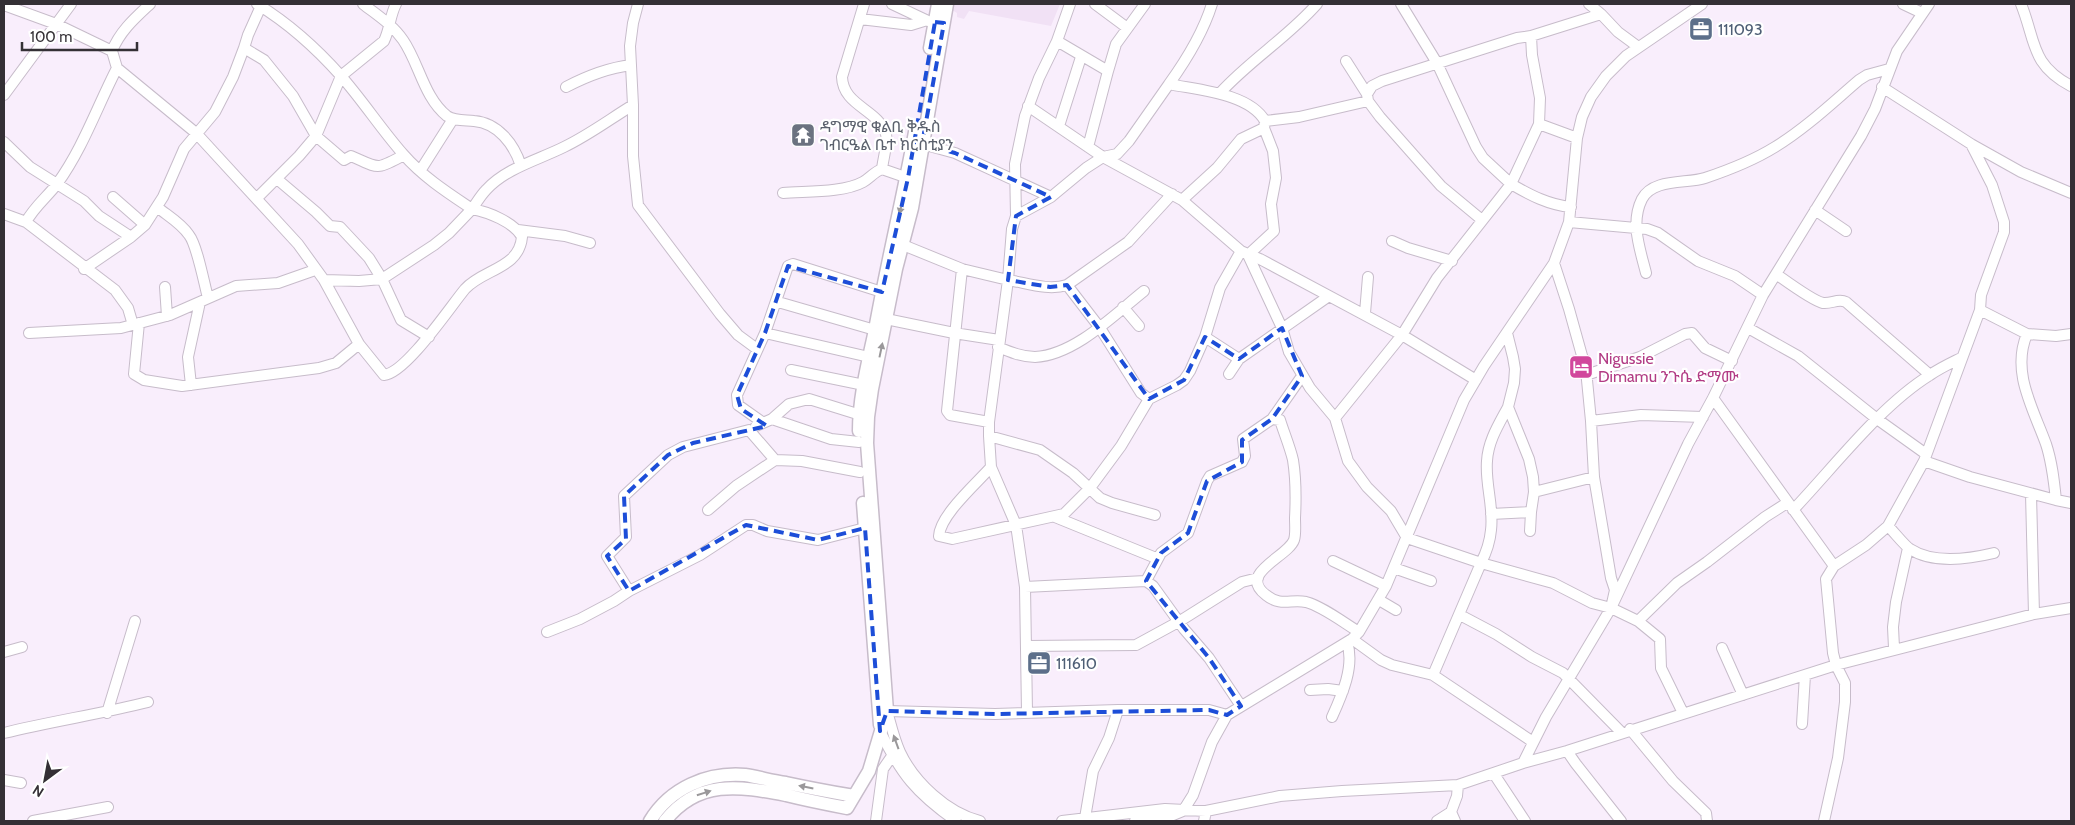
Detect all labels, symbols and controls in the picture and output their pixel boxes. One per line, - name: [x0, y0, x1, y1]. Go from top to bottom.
- office icon: 111093: [1688, 16, 1714, 42]
- scale bar: [22, 20, 138, 52]
- place label: 111093: [1718, 20, 1763, 39]
- text: 100 m: [30, 28, 72, 46]
- place label: ዳግማዊ ቁልቢ ቅዱስ ገብርዔል ቤተ ክርስቲያን: [820, 117, 953, 154]
- temple icon: ዳግማዊ ቁልቢ ቅዱስ ገብርዔል ቤተ ክርስቲያን: [790, 122, 816, 148]
- one-way arrow: [897, 199, 905, 214]
- one-way arrow: [877, 342, 885, 357]
- place label: Nigussie Dimamu ንጉሴ ድማሙ: [1598, 349, 1739, 386]
- hotel icon: Nigussie Dimamu ንጉሴ ድማሙ: [1568, 354, 1594, 380]
- office icon: 111610: [1026, 650, 1052, 676]
- place label: 111610: [1056, 654, 1097, 673]
- one-way arrow: [892, 734, 900, 749]
- north arrow: [20, 755, 70, 805]
- text: N: [29, 781, 47, 801]
- one-way arrow: [798, 783, 813, 791]
- one-way arrow: [696, 789, 711, 796]

